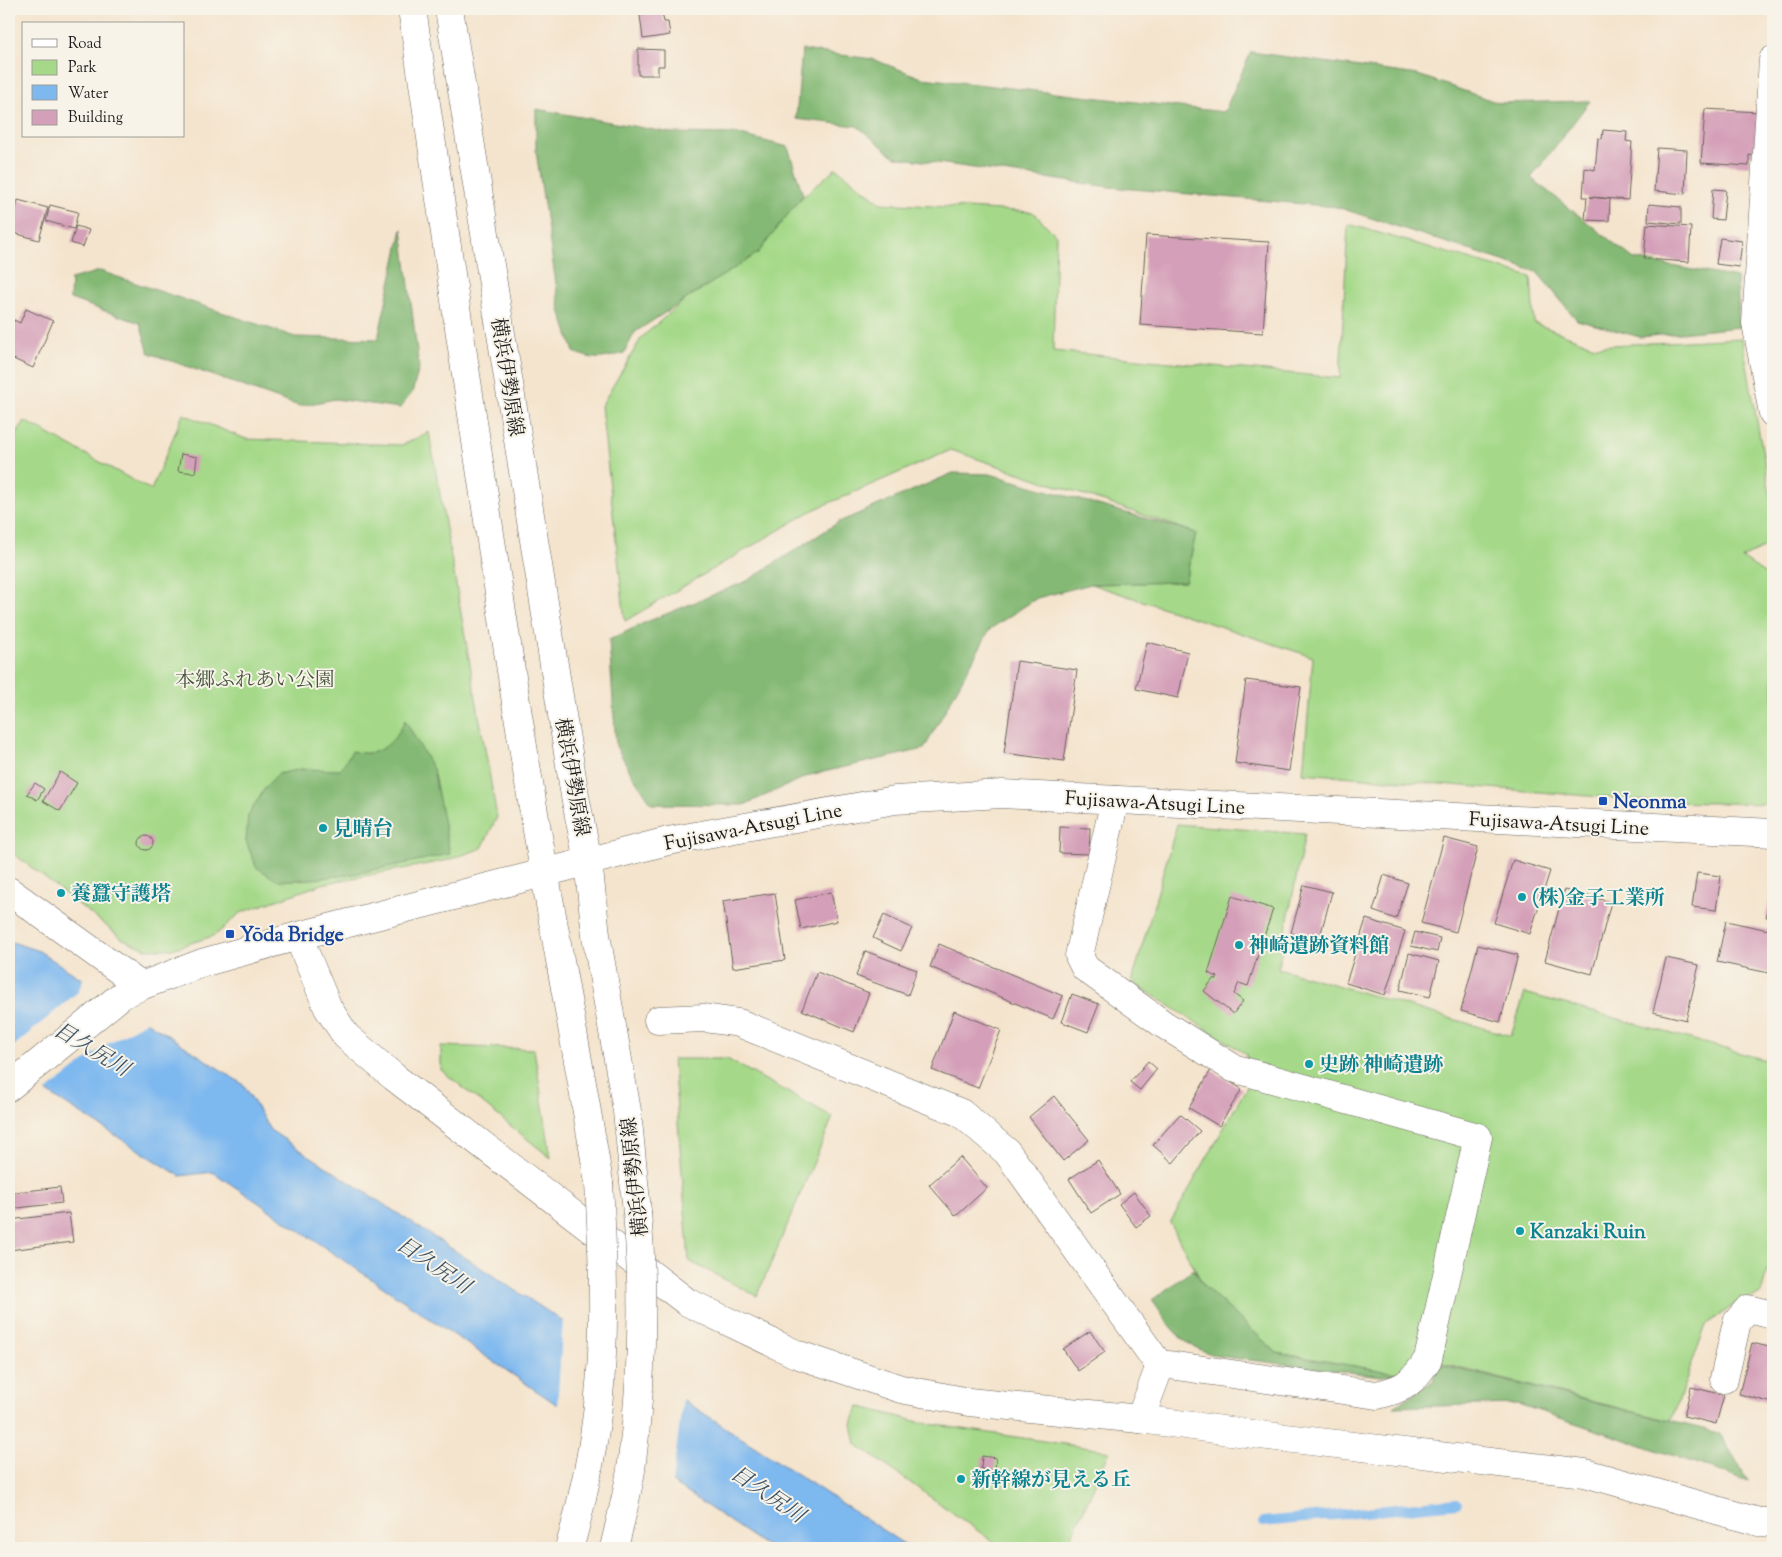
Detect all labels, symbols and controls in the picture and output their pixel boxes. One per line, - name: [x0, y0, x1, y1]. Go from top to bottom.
- legend: [22, 22, 185, 138]
- text: Road: [68, 34, 102, 55]
- text: Park: [68, 58, 97, 79]
- text: Water: [68, 84, 109, 105]
- text: Building: [68, 108, 123, 129]
- street label: 横浜伊勢原線: [482, 316, 529, 439]
- park label: 本郷ふれあい公園: [175, 667, 335, 696]
- street label: 横浜伊勢原線: [546, 716, 595, 839]
- street label: Fujisawa-Atsugi Line: [1064, 785, 1246, 824]
- place label: Neonma: [1613, 789, 1687, 818]
- marker: Neonma: [1597, 795, 1609, 807]
- street label: Fujisawa-Atsugi Line: [662, 797, 845, 860]
- street label: Fujisawa-Atsugi Line: [1468, 806, 1650, 845]
- place label: 見晴台: [333, 816, 393, 845]
- marker: 見晴台: [317, 822, 329, 834]
- place label: 養蠶守護塔: [71, 881, 171, 910]
- place label: (株)金子工業所: [1532, 885, 1665, 914]
- marker: 養蠶守護塔: [55, 887, 67, 899]
- marker: (株)金子工業所: [1516, 891, 1528, 903]
- place label: Yōda Bridge: [240, 922, 344, 951]
- marker: Yōda Bridge: [224, 928, 236, 940]
- place label: 神崎遺跡資料館: [1249, 933, 1389, 962]
- marker: 神崎遺跡資料館: [1233, 939, 1245, 951]
- water label: 目久尻川: [47, 1016, 136, 1086]
- place label: 史跡 神崎遺跡: [1319, 1052, 1443, 1081]
- marker: 史跡 神崎遺跡: [1303, 1058, 1315, 1070]
- street label: 横浜伊勢原線: [616, 1116, 657, 1238]
- place label: Kanzaki Ruin: [1530, 1219, 1646, 1248]
- marker: Kanzaki Ruin: [1514, 1225, 1526, 1237]
- water label: 目久尻川: [390, 1231, 478, 1304]
- water label: 目久尻川: [724, 1460, 812, 1533]
- place label: 新幹線が見える丘: [971, 1467, 1131, 1496]
- marker: 新幹線が見える丘: [955, 1473, 967, 1485]

